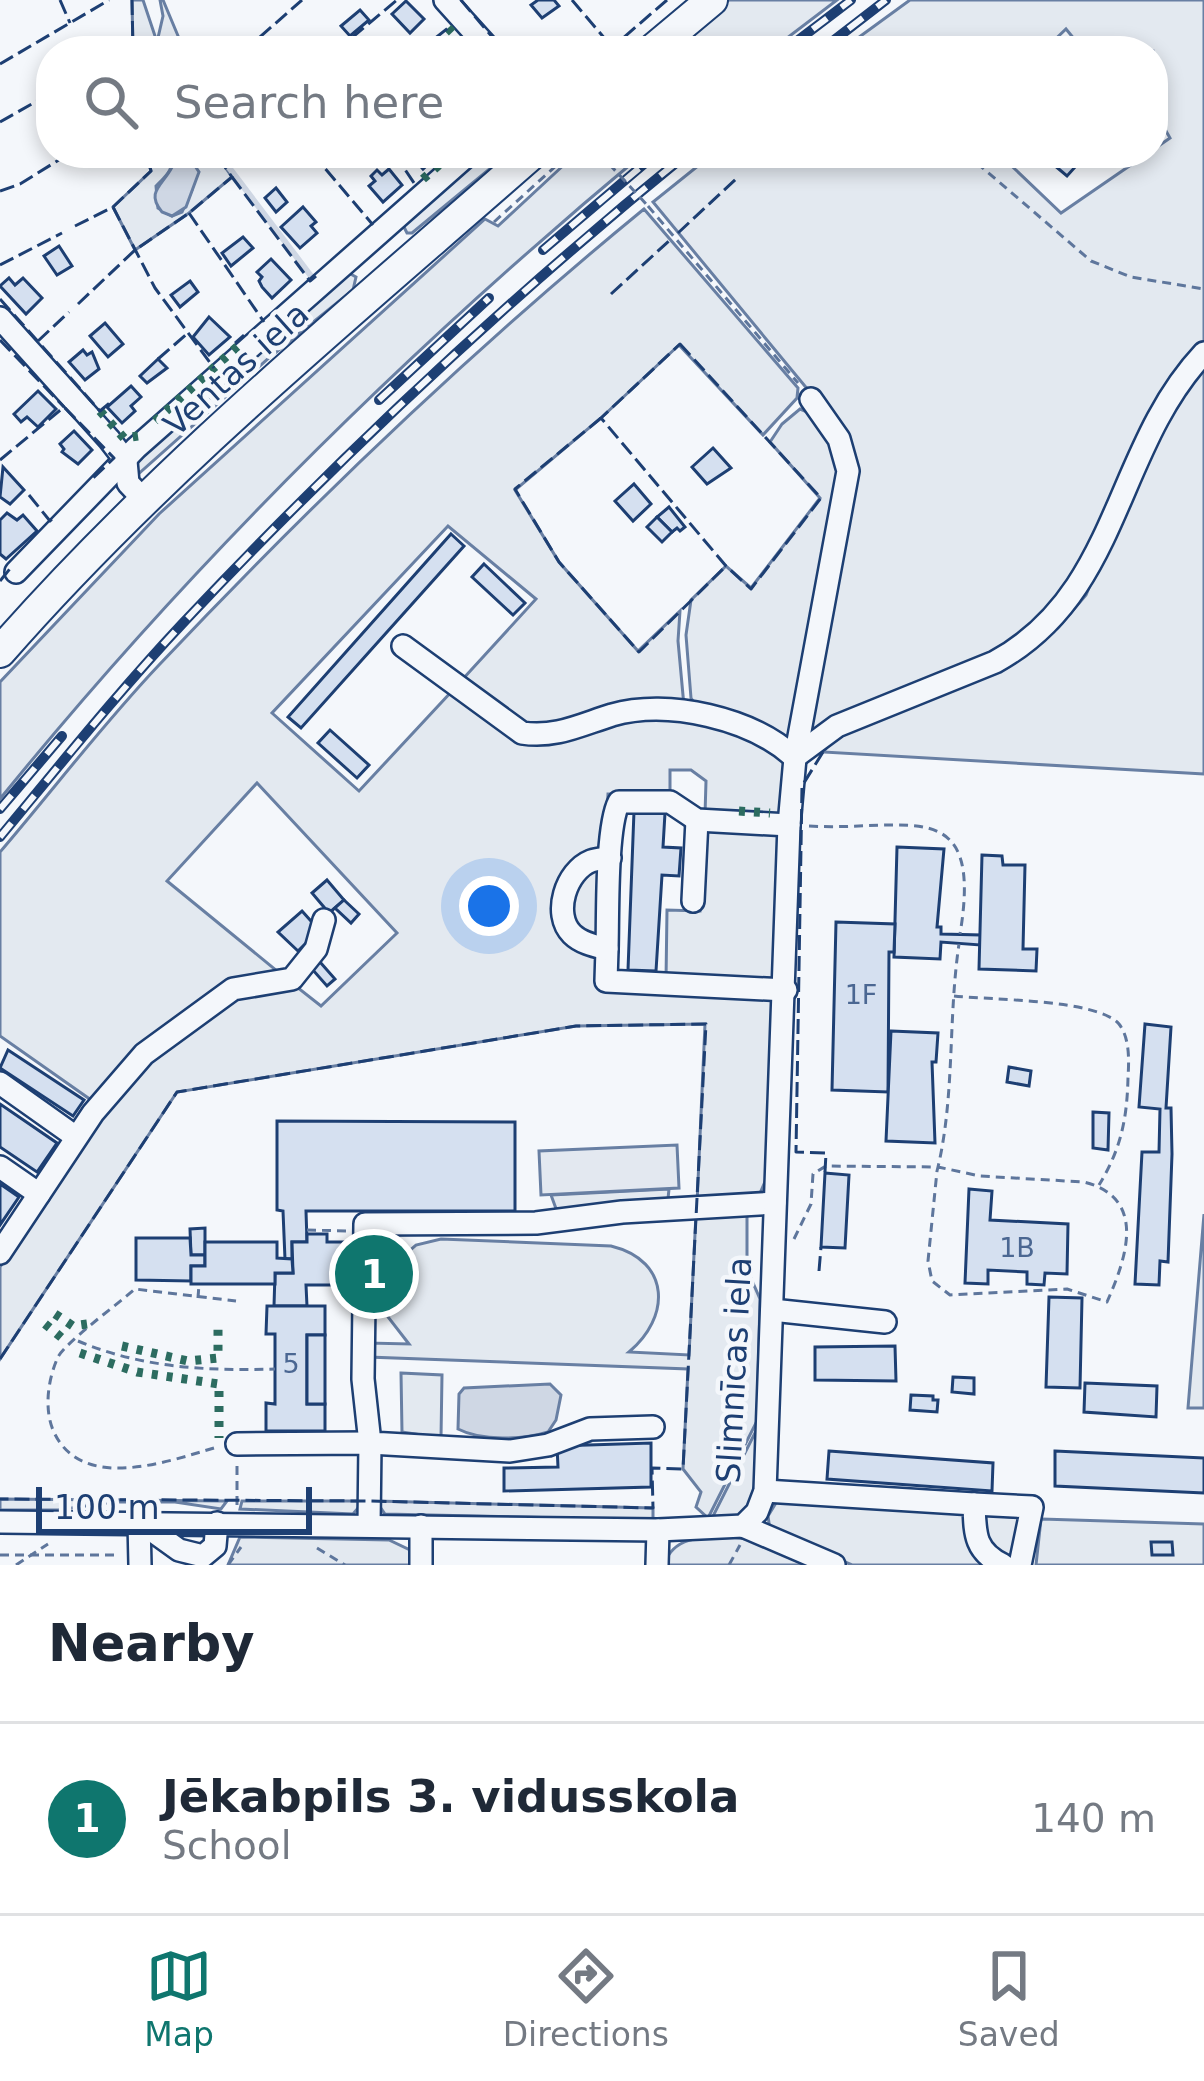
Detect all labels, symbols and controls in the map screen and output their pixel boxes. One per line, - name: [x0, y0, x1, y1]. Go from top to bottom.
- search box: [36, 36, 1168, 168]
- icon: search: [78, 69, 144, 135]
- text: Search here: [174, 76, 444, 129]
- street label: Ventas iela: [156, 294, 316, 444]
- your location: [459, 876, 519, 936]
- house number: 1F: [845, 979, 877, 1010]
- pin: 1: [335, 1229, 413, 1319]
- house number: 1B: [999, 1232, 1035, 1263]
- street label: Slimnīcas iela: [709, 1256, 759, 1484]
- house number: 5: [282, 1348, 300, 1379]
- scale bar: [36, 1481, 312, 1534]
- text: 100 m: [54, 1488, 160, 1527]
- text: Nearby: [48, 1614, 255, 1673]
- text: Jēkabpils 3. vidusskola: [162, 1770, 739, 1823]
- text: 1: [73, 1796, 101, 1841]
- text: 140 m: [1031, 1796, 1156, 1841]
- text: School: [162, 1823, 291, 1868]
- tab: Map: [144, 1943, 214, 2054]
- tab: Directions: [503, 1943, 669, 2054]
- tab: Saved: [958, 1943, 1060, 2054]

